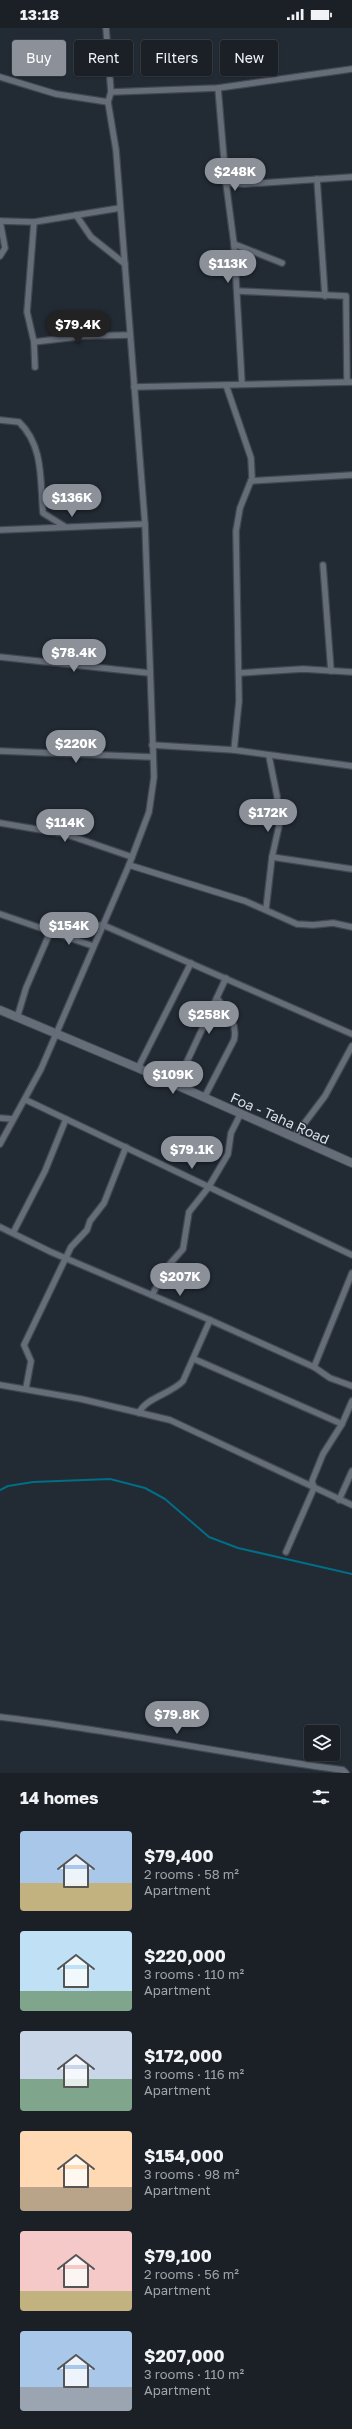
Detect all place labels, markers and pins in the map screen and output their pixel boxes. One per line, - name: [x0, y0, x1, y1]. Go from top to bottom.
- pin: $248K: [207, 158, 263, 192]
- pin: $113K: [200, 250, 256, 284]
- pin: $79.4K: [45, 311, 111, 345]
- pin: $136K: [44, 484, 100, 518]
- pin: $78.4K: [41, 639, 107, 673]
- pin: $220K: [48, 730, 104, 764]
- pin: $172K: [240, 799, 296, 833]
- pin: $114K: [37, 809, 93, 843]
- pin: $154K: [41, 912, 97, 946]
- pin: $258K: [181, 1001, 237, 1035]
- pin: $109K: [145, 1061, 201, 1095]
- pin: $79.1K: [159, 1136, 225, 1170]
- pin: $207K: [152, 1263, 208, 1297]
- pin: $79.8K: [144, 1701, 210, 1735]

